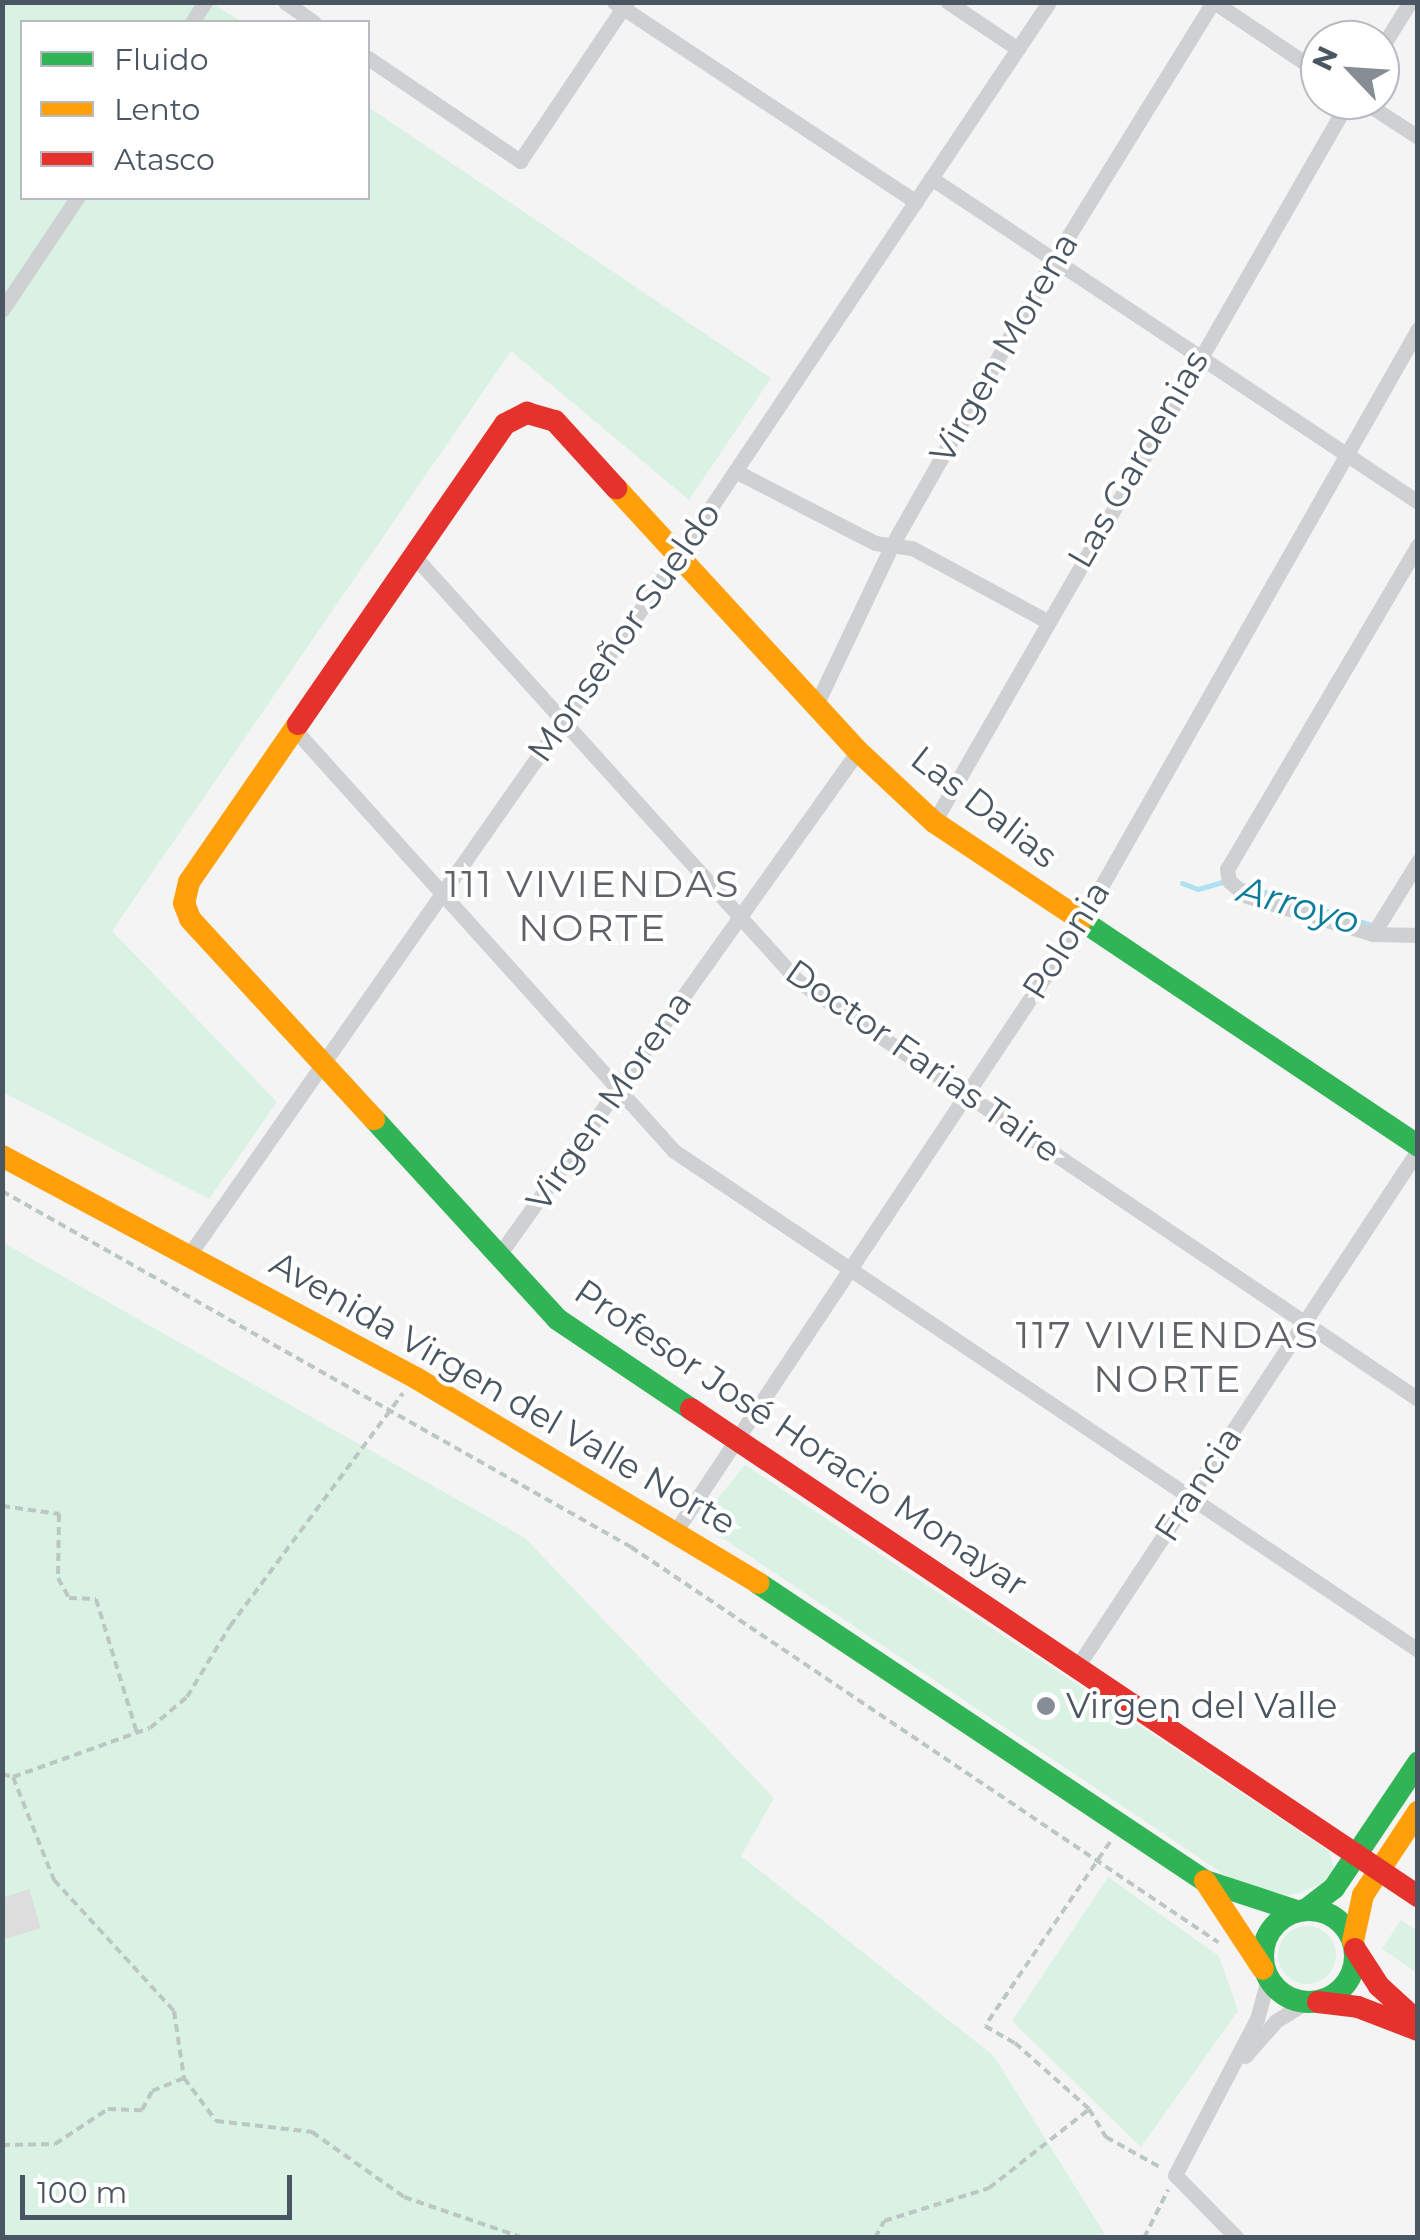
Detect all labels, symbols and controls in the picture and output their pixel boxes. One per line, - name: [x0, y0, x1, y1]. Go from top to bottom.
- legend: [20, 20, 370, 200]
- north arrow: [1300, 20, 1400, 120]
- text: Fluido: [114, 41, 208, 78]
- text: N: [1304, 41, 1345, 76]
- text: Lento: [114, 91, 200, 128]
- text: Atasco: [114, 141, 215, 178]
- street label: Virgen Morena: [921, 225, 1087, 471]
- street label: Las Gardenias: [1059, 343, 1217, 575]
- street label: Monseñor Sueldo: [519, 494, 729, 770]
- street label: Las Dalias: [903, 737, 1065, 877]
- district label: 111 VIVIENDAS NORTE: [445, 861, 741, 951]
- water label: Arroyo: [1233, 866, 1365, 944]
- street label: Polonia: [1013, 873, 1119, 1007]
- street label: Doctor Farias Taire: [778, 950, 1068, 1172]
- street label: Virgen Morena: [517, 983, 701, 1219]
- street label: Avenida Virgen del Valle Norte: [263, 1242, 743, 1544]
- street label: Profesor José Horacio Monayar: [567, 1270, 1035, 1606]
- district label: 117 VIVIENDAS NORTE: [1016, 1312, 1320, 1402]
- street label: Francia: [1145, 1419, 1251, 1549]
- place label: Virgen del Valle: [1066, 1685, 1337, 1727]
- marker: Virgen del Valle: [1035, 1695, 1057, 1717]
- scale bar: [25, 2155, 298, 2217]
- text: 100 m: [37, 2174, 127, 2211]

